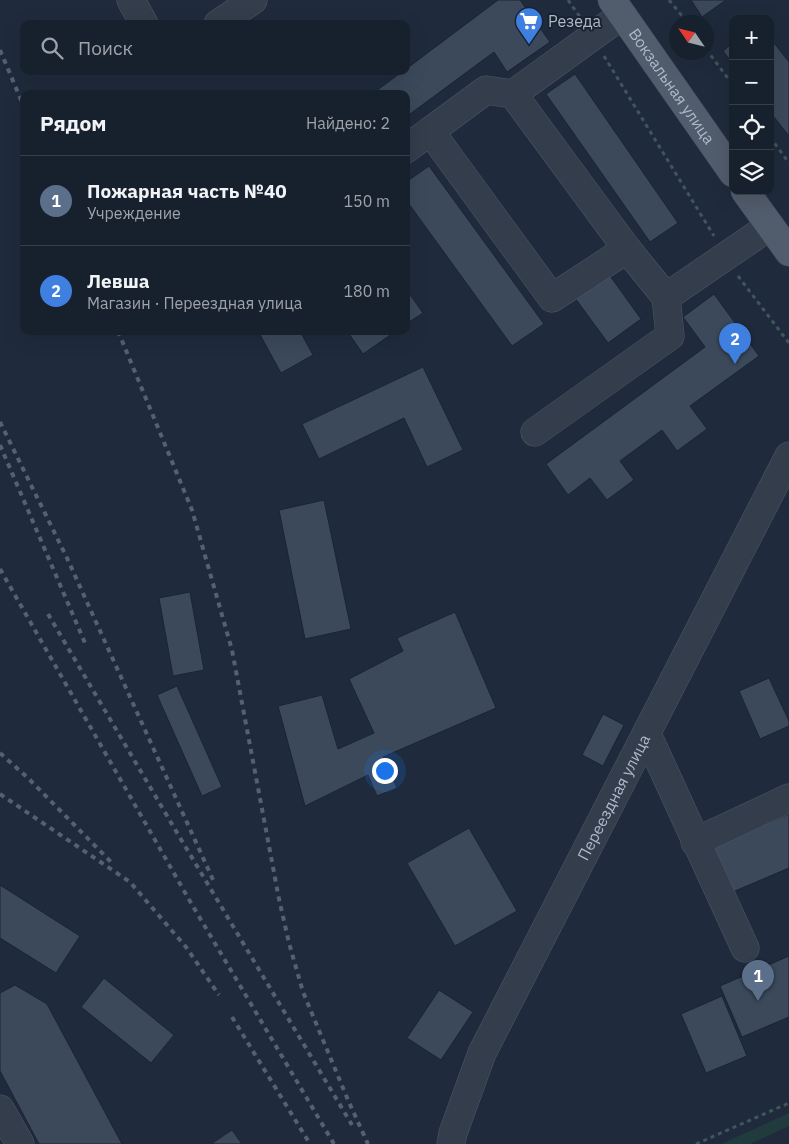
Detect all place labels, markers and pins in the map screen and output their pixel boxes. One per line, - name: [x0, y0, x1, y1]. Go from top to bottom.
- supermarket icon: Резеда: [514, 6, 544, 45]
- place label: Резеда: [548, 11, 602, 31]
- pin: 2: [719, 323, 751, 364]
- pin: 1: [742, 960, 774, 1001]

